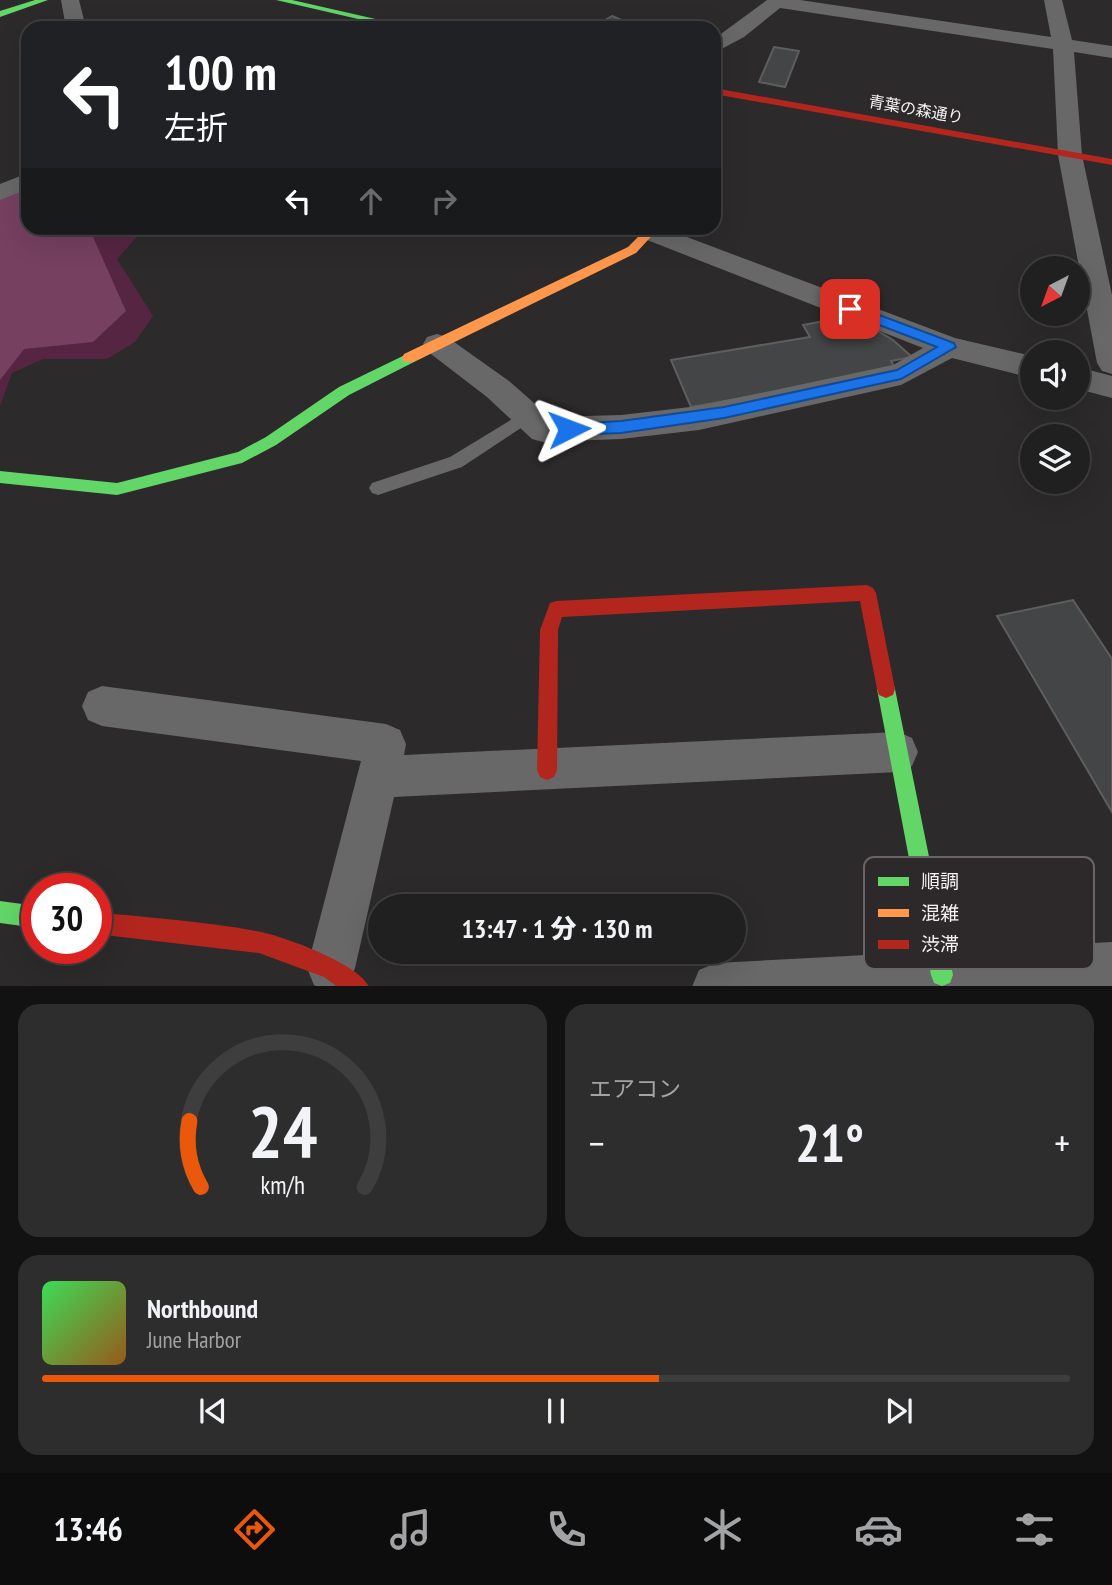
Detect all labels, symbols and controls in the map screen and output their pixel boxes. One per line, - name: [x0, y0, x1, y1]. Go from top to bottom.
- text: 100 m: [164, 40, 277, 104]
- icon: left: [49, 49, 140, 140]
- street label: 青葉の森通り: [867, 91, 965, 127]
- text: 左折: [164, 106, 228, 148]
- icon: left: [279, 182, 317, 220]
- icon: ahead: [352, 182, 390, 220]
- icon: right: [425, 182, 463, 220]
- north arrow: [1020, 256, 1090, 326]
- map controls: [1020, 256, 1090, 494]
- pin: [820, 279, 880, 339]
- icon: arrive: [831, 290, 869, 328]
- button: sound: [1020, 340, 1090, 410]
- position arrow: [532, 392, 606, 466]
- button: layers: [1020, 424, 1090, 494]
- legend: [864, 857, 1094, 969]
- text: 順調: [921, 869, 959, 893]
- speed limit sign: 30: [21, 873, 112, 964]
- text: 混雑: [921, 901, 959, 925]
- text: 13:47 · 1 分 · 130 m: [461, 912, 653, 945]
- text: 渋滞: [921, 932, 959, 956]
- text: エアコン: [589, 1074, 681, 1103]
- text: 24: [248, 1083, 317, 1177]
- text: 21°: [795, 1109, 864, 1176]
- text: −: [589, 1118, 605, 1167]
- text: +: [1054, 1118, 1070, 1167]
- text: km/h: [260, 1168, 305, 1200]
- text: Northbound: [147, 1292, 258, 1325]
- text: June Harbor: [147, 1325, 241, 1354]
- icon: previous: [194, 1392, 232, 1430]
- icon: pause: [537, 1392, 575, 1430]
- icon: next: [880, 1392, 918, 1430]
- icon: directions: [230, 1505, 279, 1554]
- icon: music: [386, 1505, 435, 1554]
- icon: phone: [542, 1505, 591, 1554]
- icon: climate: [698, 1505, 747, 1554]
- icon: car: [854, 1505, 903, 1554]
- icon: filters: [1010, 1505, 1059, 1554]
- text: 13:46: [53, 1508, 123, 1550]

